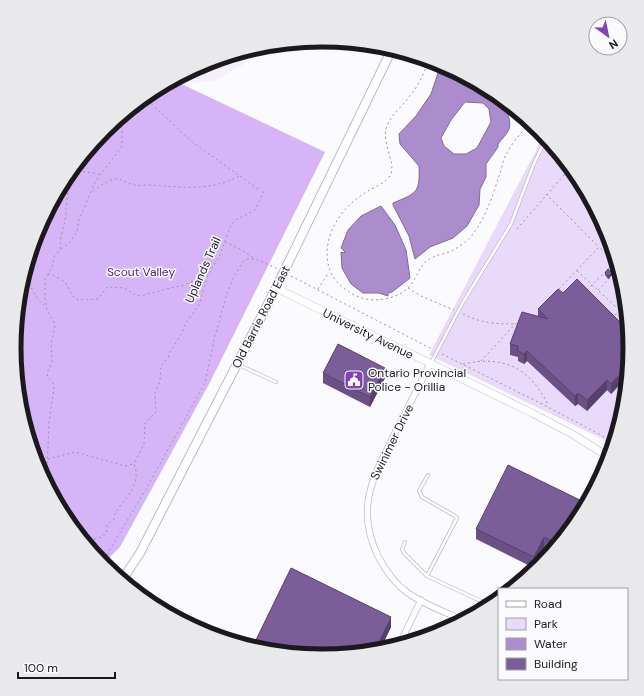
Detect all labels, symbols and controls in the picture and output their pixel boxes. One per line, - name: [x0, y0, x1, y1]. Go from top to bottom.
- north arrow: [588, 16, 628, 56]
- text: N: [606, 36, 621, 52]
- street label: Uplands Trail: [181, 234, 225, 306]
- street label: Old Barrie Road East: [228, 263, 294, 371]
- park label: Scout Valley: [107, 264, 175, 280]
- street label: University Avenue: [320, 305, 416, 363]
- place label: Ontario Provincial Police - Orillia: [368, 365, 466, 395]
- public building icon: Ontario Provincial Police - Orillia: [343, 369, 365, 391]
- street label: Swinimer Drive: [367, 401, 417, 483]
- legend: [498, 588, 628, 680]
- text: Road: [534, 596, 562, 612]
- text: Park: [534, 616, 558, 632]
- text: Water: [534, 636, 568, 652]
- scale bar: [18, 654, 115, 680]
- text: Building: [534, 656, 578, 672]
- text: 100 m: [24, 660, 58, 676]

